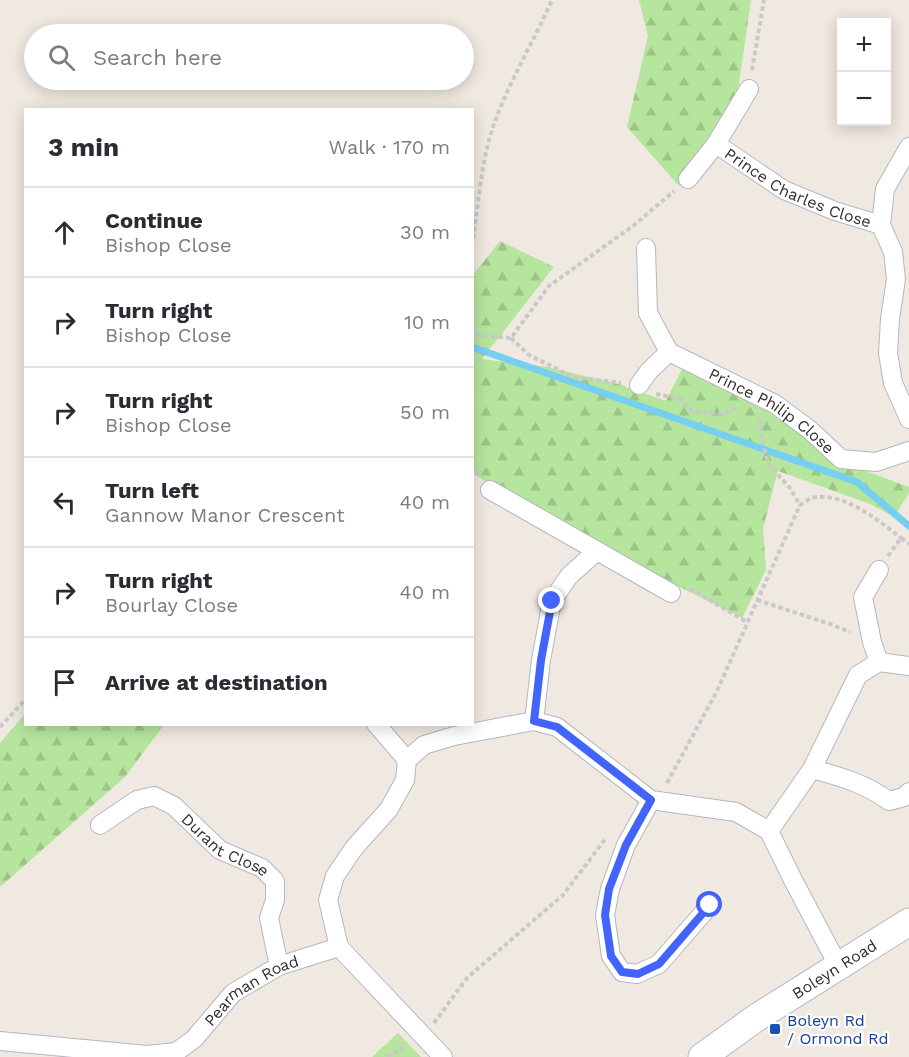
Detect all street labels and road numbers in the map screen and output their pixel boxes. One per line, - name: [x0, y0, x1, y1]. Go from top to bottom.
- street label: Prince Charles Close: [721, 144, 874, 231]
- street label: Prince Philip Close: [706, 364, 838, 458]
- street label: Durant Close: [178, 810, 273, 880]
- street label: Boleyn Road: [789, 936, 880, 1003]
- street label: Pearman Road: [200, 951, 301, 1030]

